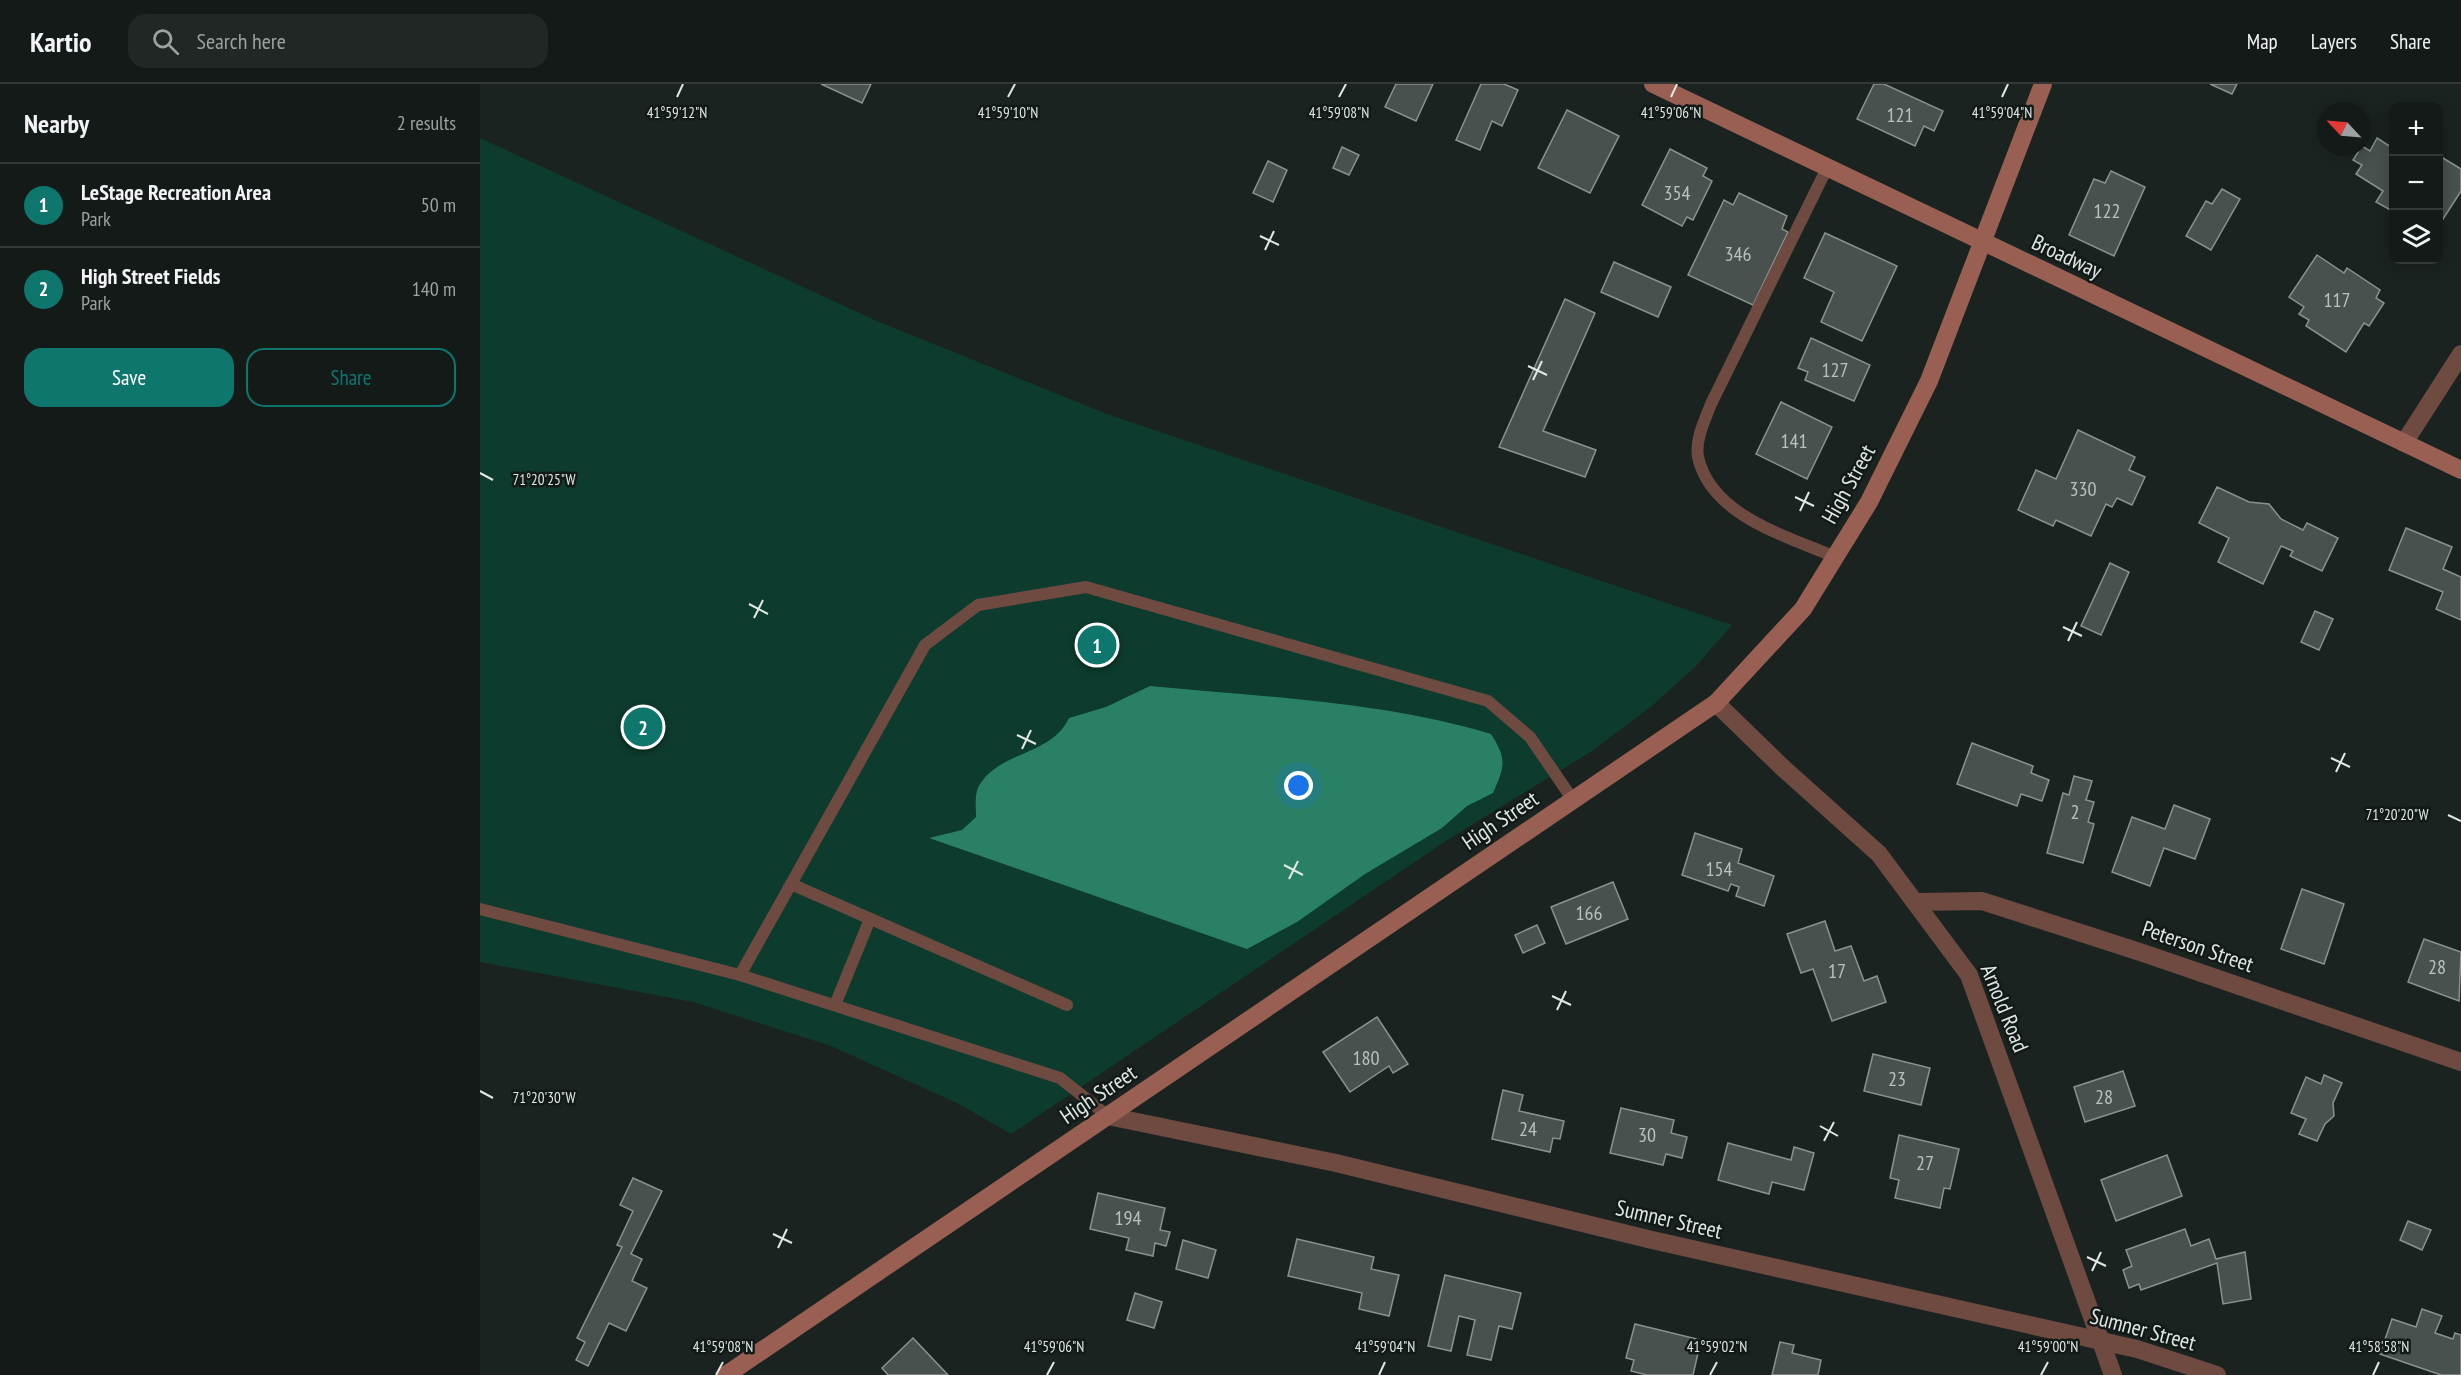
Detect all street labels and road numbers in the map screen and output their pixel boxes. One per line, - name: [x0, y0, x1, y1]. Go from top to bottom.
- street label: Broadway: [2027, 228, 2107, 285]
- street label: High Street: [1815, 440, 1881, 528]
- street label: High Street: [1457, 784, 1543, 856]
- street label: Peterson Street: [2139, 914, 2257, 978]
- street label: Arnold Road: [1975, 960, 2035, 1056]
- street label: High Street: [1055, 1058, 1141, 1130]
- street label: Sumner Street: [1613, 1193, 1725, 1245]
- street label: Sumner Street: [2087, 1301, 2199, 1357]

